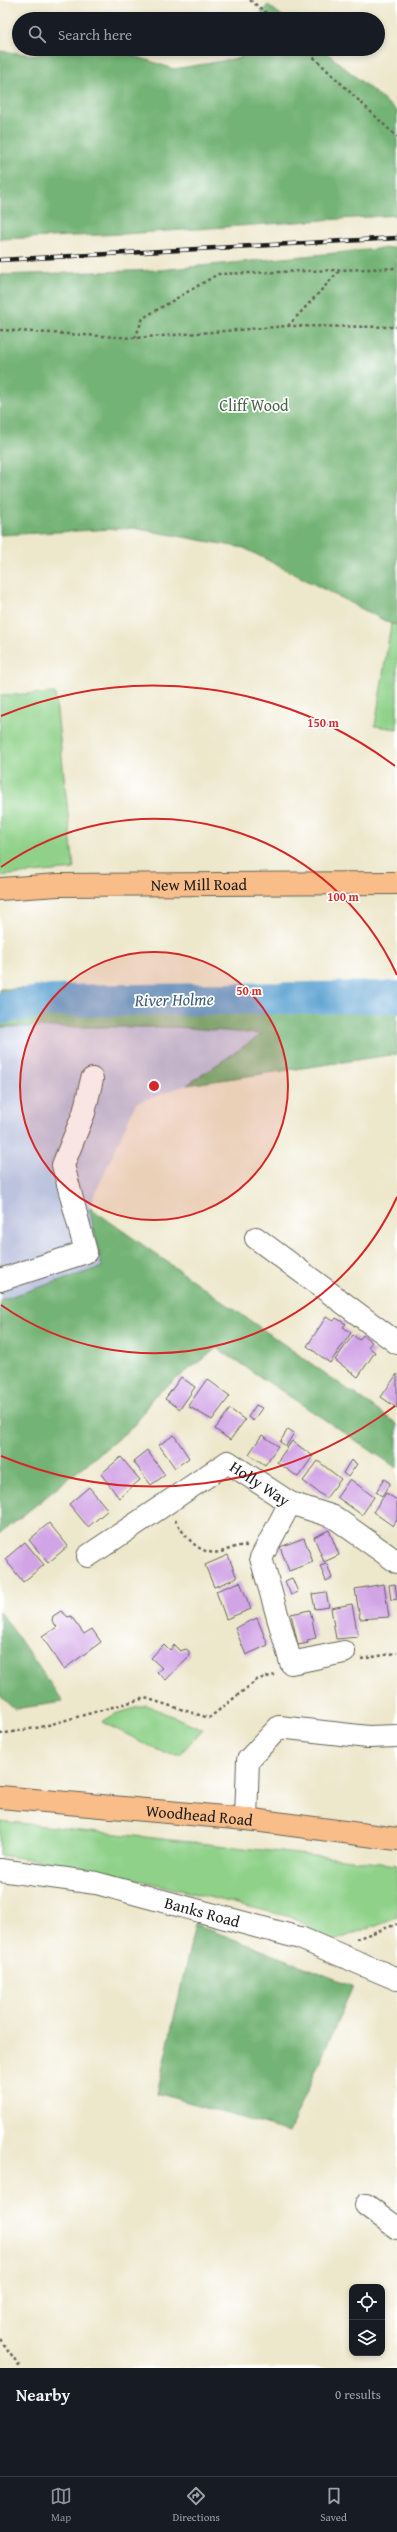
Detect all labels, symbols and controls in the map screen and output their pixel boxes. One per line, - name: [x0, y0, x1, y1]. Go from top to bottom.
- search box: [12, 12, 385, 56]
- icon: search: [26, 23, 48, 45]
- text: Search here: [58, 24, 132, 45]
- park label: Cliff Wood: [219, 393, 289, 417]
- text: 150 m: [307, 714, 340, 731]
- street label: New Mill Road: [151, 872, 248, 896]
- text: 100 m: [327, 888, 360, 905]
- text: 50 m: [236, 982, 262, 999]
- water label: River Holme: [133, 986, 214, 1012]
- centre of rings: [147, 1079, 161, 1093]
- street label: Holly Way: [225, 1454, 295, 1512]
- street label: Woodhead Road: [145, 1798, 255, 1832]
- street label: Banks Road: [162, 1890, 243, 1933]
- map controls: [349, 2284, 385, 2356]
- button: locate: [349, 2284, 385, 2320]
- button: layers: [349, 2320, 385, 2356]
- text: Nearby: [16, 2382, 70, 2407]
- text: 0 results: [335, 2385, 381, 2404]
- tab: Map: [50, 2485, 72, 2525]
- tab: Directions: [173, 2485, 220, 2525]
- tab: Saved: [320, 2485, 347, 2525]

